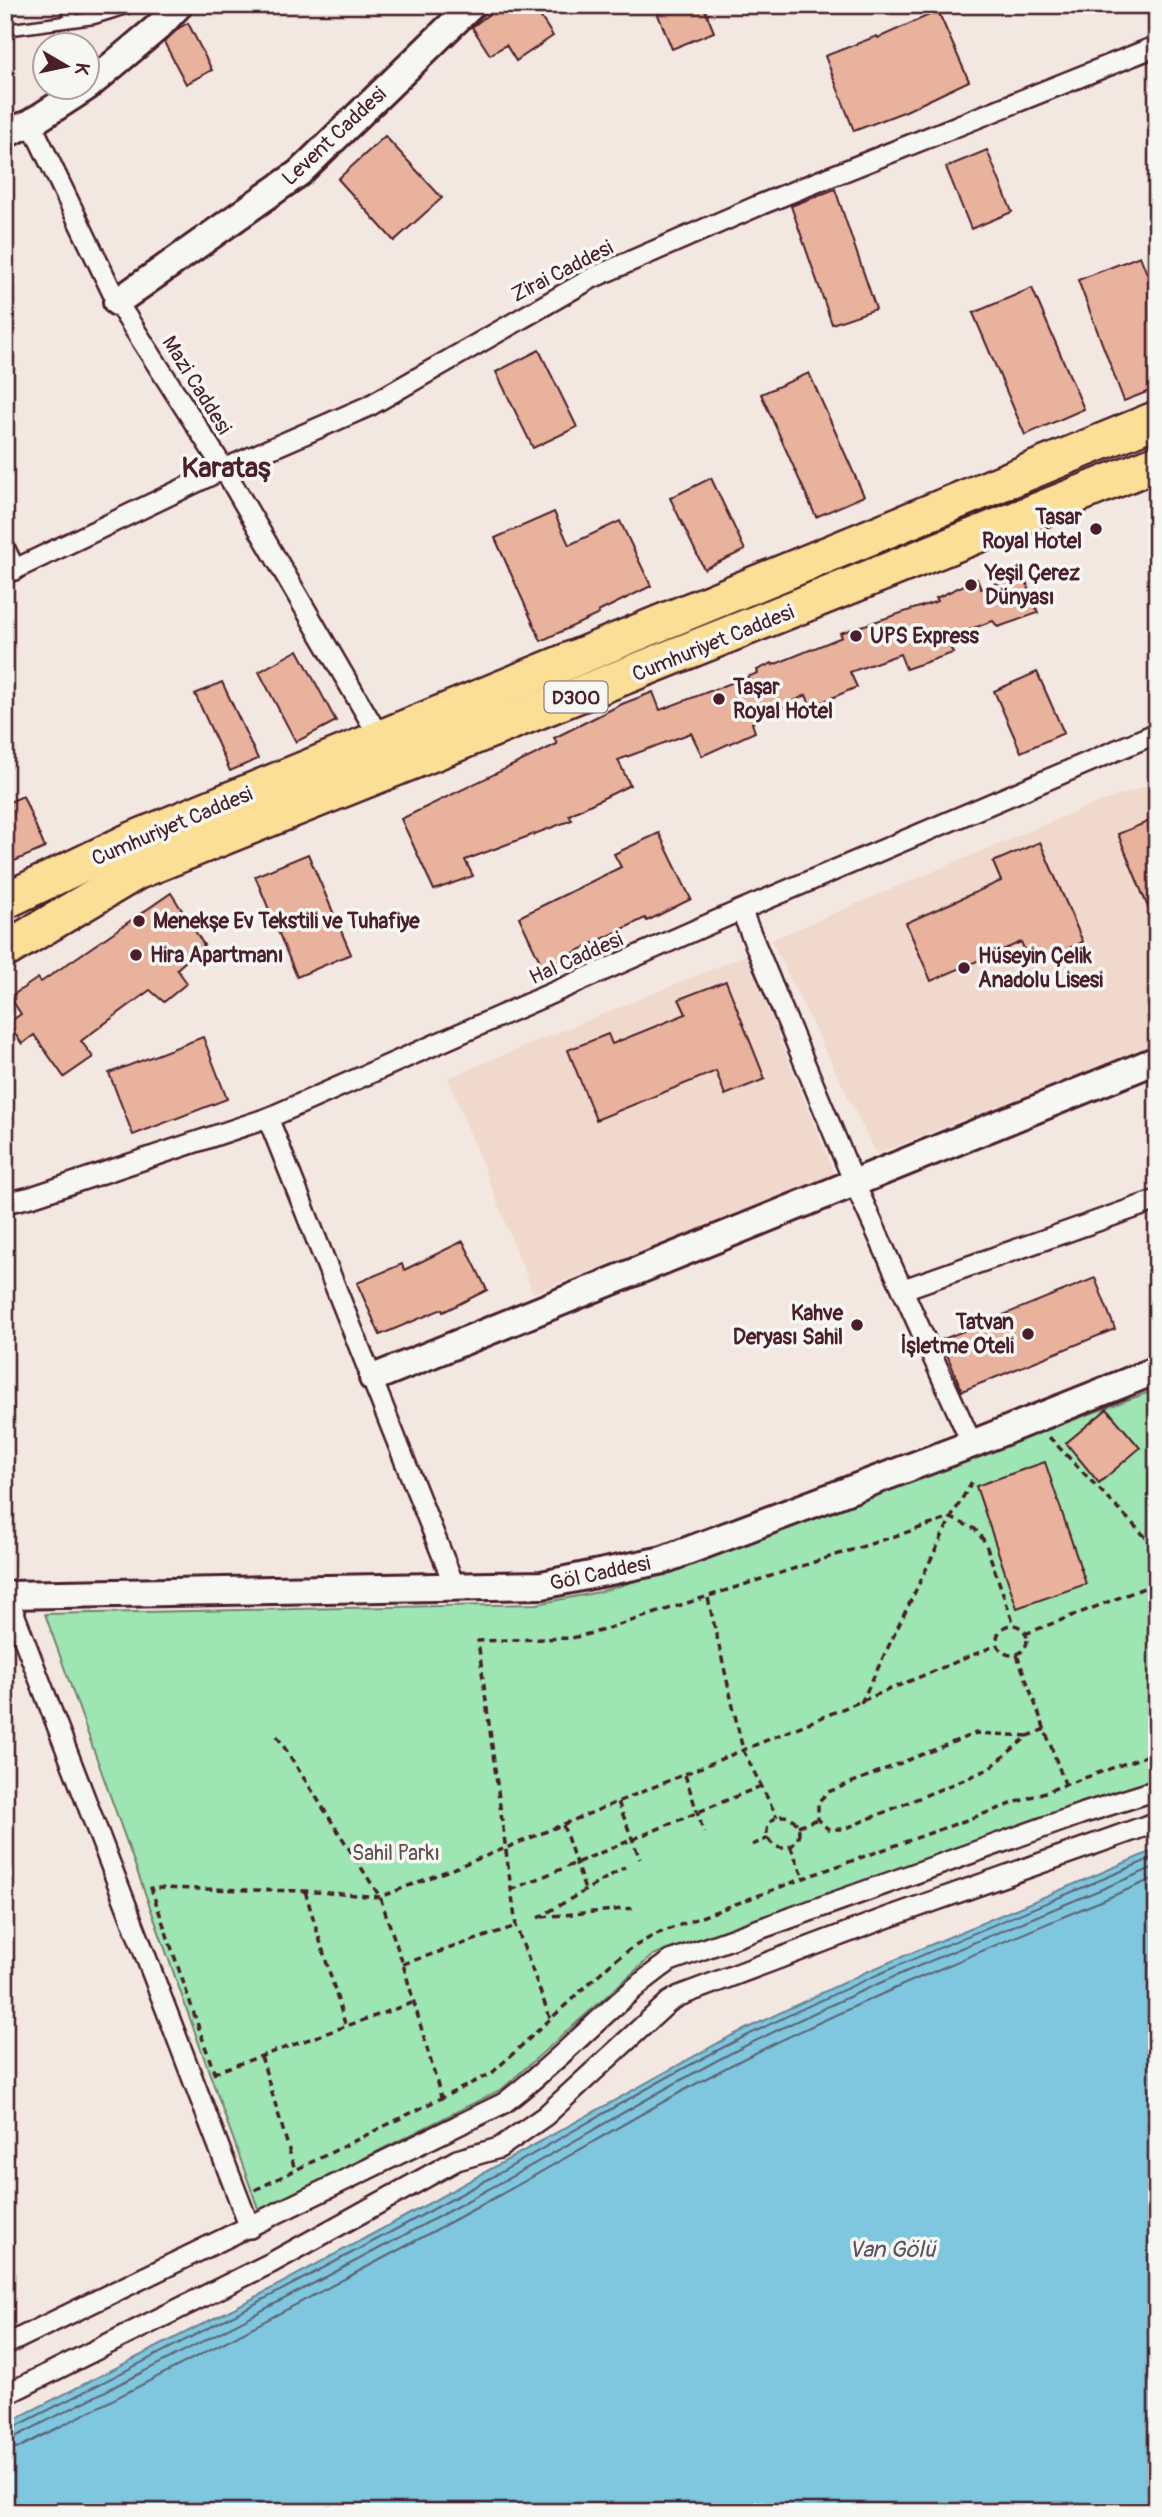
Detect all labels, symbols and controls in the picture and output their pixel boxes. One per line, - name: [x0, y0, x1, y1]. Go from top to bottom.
- north arrow: [32, 32, 102, 102]
- text: K: [69, 61, 95, 77]
- street label: Levent Caddesi: [276, 81, 392, 192]
- street label: Zirai Caddesi: [507, 234, 618, 309]
- street label: Mazi Caddesi: [156, 331, 238, 440]
- district label: Karataş: [182, 451, 271, 486]
- place label: Tasar Royal Hotel: [982, 504, 1082, 555]
- marker: Tasar Royal Hotel: [1088, 521, 1104, 537]
- place label: Yeşil Çerez Dünyası: [984, 560, 1080, 611]
- marker: Yeşil Çerez Dünyası: [963, 577, 979, 593]
- street label: Cumhuriyet Caddesi: [628, 599, 798, 688]
- place label: UPS Express: [870, 623, 979, 650]
- marker: UPS Express: [848, 628, 864, 644]
- place label: Taşar Royal Hotel: [732, 674, 833, 725]
- road number: D300: [544, 682, 608, 712]
- marker: Taşar Royal Hotel: [711, 691, 727, 707]
- street label: Cumhuriyet Caddesi: [88, 780, 257, 873]
- place label: Menekşe Ev Tekstili ve Tuhafiye: [153, 908, 420, 935]
- marker: Menekşe Ev Tekstili ve Tuhafiye: [131, 913, 147, 929]
- street label: Hal Caddesi: [525, 926, 627, 991]
- place label: Hira Apartmanı: [150, 942, 283, 969]
- place label: Hüseyin Çelik Anadolu Lisesi: [978, 943, 1103, 994]
- marker: Hira Apartmanı: [128, 947, 144, 963]
- marker: Hüseyin Çelik Anadolu Lisesi: [956, 960, 972, 976]
- place label: Kahve Deryası Sahil: [733, 1300, 844, 1351]
- place label: Tatvan İşletme Oteli: [900, 1309, 1014, 1360]
- marker: Kahve Deryası Sahil: [849, 1317, 865, 1333]
- marker: Tatvan İşletme Oteli: [1020, 1326, 1036, 1342]
- street label: Göl Caddesi: [547, 1550, 653, 1597]
- park label: Sahil Parkı: [352, 1840, 440, 1867]
- water label: Van Gölü: [848, 2235, 938, 2264]

